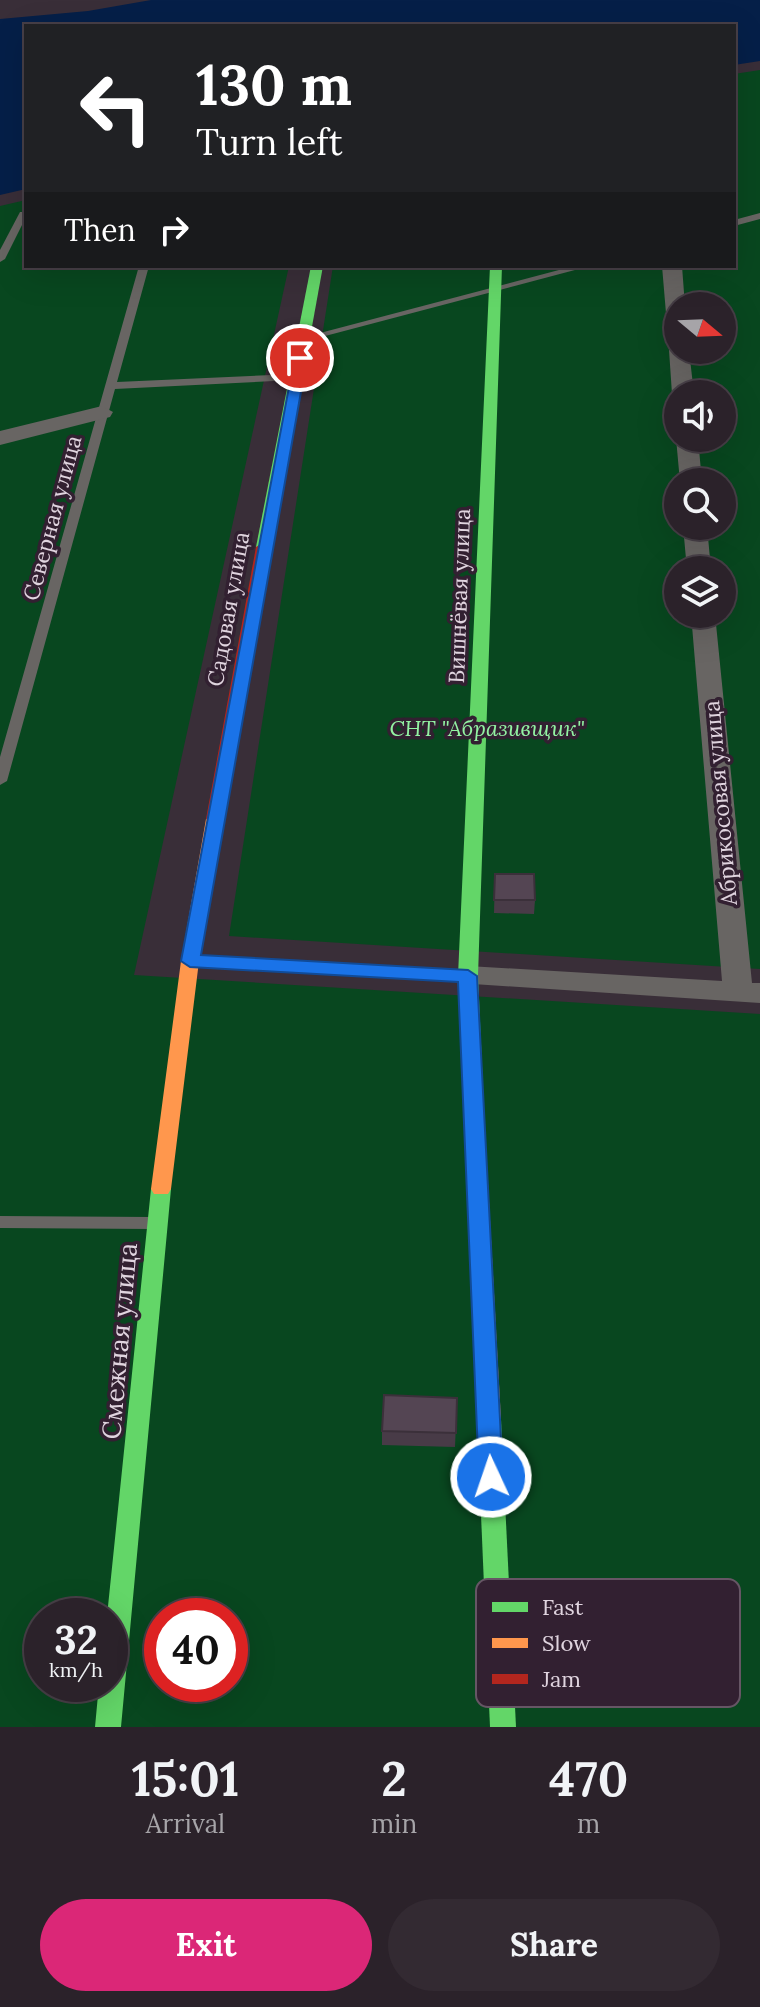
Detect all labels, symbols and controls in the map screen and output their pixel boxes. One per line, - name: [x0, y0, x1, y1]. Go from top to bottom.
- text: 130 m: [196, 49, 352, 120]
- icon: left: [64, 56, 168, 160]
- text: Turn left: [196, 119, 343, 165]
- icon: right: [152, 208, 196, 252]
- text: Then: [64, 211, 136, 249]
- north arrow: [664, 292, 736, 364]
- map controls: [664, 292, 736, 628]
- pin: [266, 324, 334, 392]
- icon: arrive: [278, 336, 322, 380]
- button: sound: [664, 380, 736, 452]
- street label: Северная улица: [16, 432, 88, 604]
- button: search: [664, 468, 736, 540]
- street label: Вишнёвая улица: [442, 508, 476, 684]
- street label: Садовая улица: [201, 530, 255, 688]
- button: layers: [664, 556, 736, 628]
- street label: Абрикосовая улица: [697, 699, 743, 908]
- park label: СНТ "Абразивщик": [390, 714, 585, 742]
- street label: Смежная улица: [94, 1241, 144, 1441]
- position arrow: [449, 1435, 533, 1519]
- legend: [476, 1579, 740, 1707]
- text: Fast: [542, 1593, 584, 1621]
- speed limit sign: 40: [144, 1598, 248, 1702]
- text: 32: [54, 1614, 98, 1665]
- text: Slow: [542, 1629, 591, 1657]
- text: km/h: [49, 1657, 103, 1682]
- text: Jam: [541, 1665, 581, 1693]
- text: 15:01: [132, 1748, 239, 1809]
- text: 2: [381, 1748, 407, 1809]
- text: 470: [549, 1748, 628, 1809]
- text: Arrival: [146, 1807, 225, 1840]
- text: min: [371, 1807, 417, 1840]
- text: m: [577, 1807, 600, 1840]
- button: Exit: [40, 1899, 372, 1991]
- button: Share: [388, 1899, 720, 1991]

